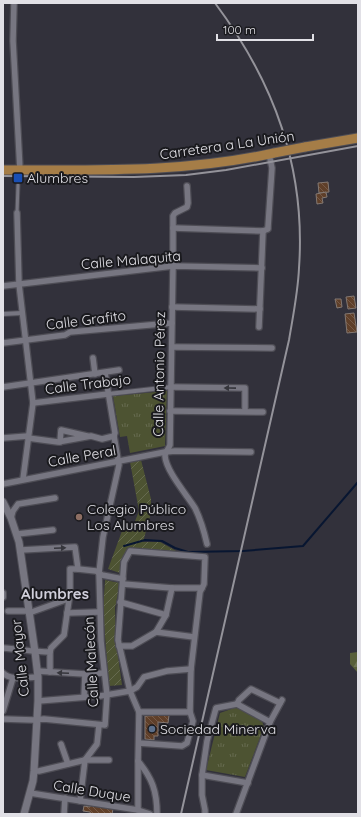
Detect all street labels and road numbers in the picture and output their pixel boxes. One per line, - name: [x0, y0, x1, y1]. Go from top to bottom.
- street label: Carretera a La Unión: [159, 127, 295, 163]
- street label: Calle Malaquita: [80, 247, 182, 273]
- street label: Calle Grafito: [45, 306, 127, 334]
- street label: Calle Antonio Pérez: [149, 311, 169, 437]
- street label: Calle Trabajo: [44, 370, 132, 398]
- street label: Calle Peral: [47, 441, 117, 471]
- street label: Calle Malecón: [80, 616, 102, 708]
- street label: Calle Mayor: [7, 618, 33, 697]
- street label: Calle Duque: [52, 776, 132, 806]

